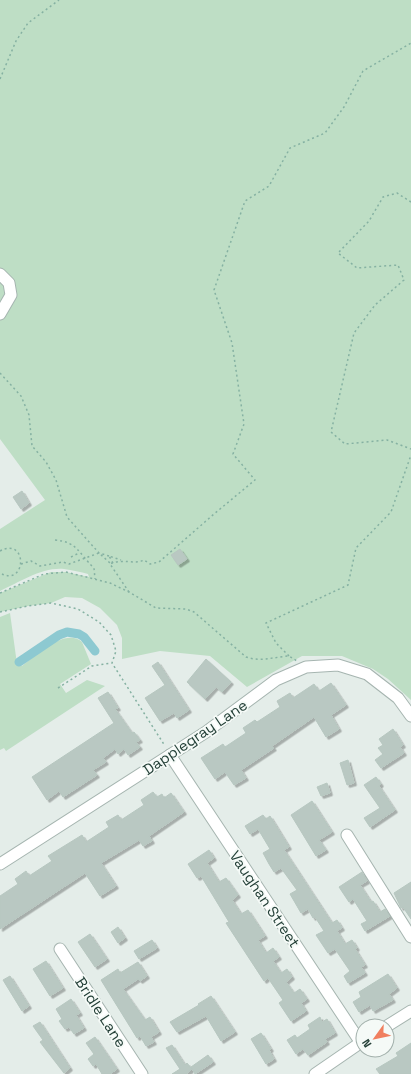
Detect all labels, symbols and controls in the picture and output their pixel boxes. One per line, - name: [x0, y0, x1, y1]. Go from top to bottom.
- street label: Dapplegray Lane: [139, 695, 251, 779]
- street label: Vaughan Street: [226, 847, 304, 951]
- street label: Bridle Lane: [71, 973, 131, 1051]
- north arrow: [355, 1018, 395, 1058]
- text: N: [359, 1037, 374, 1050]

